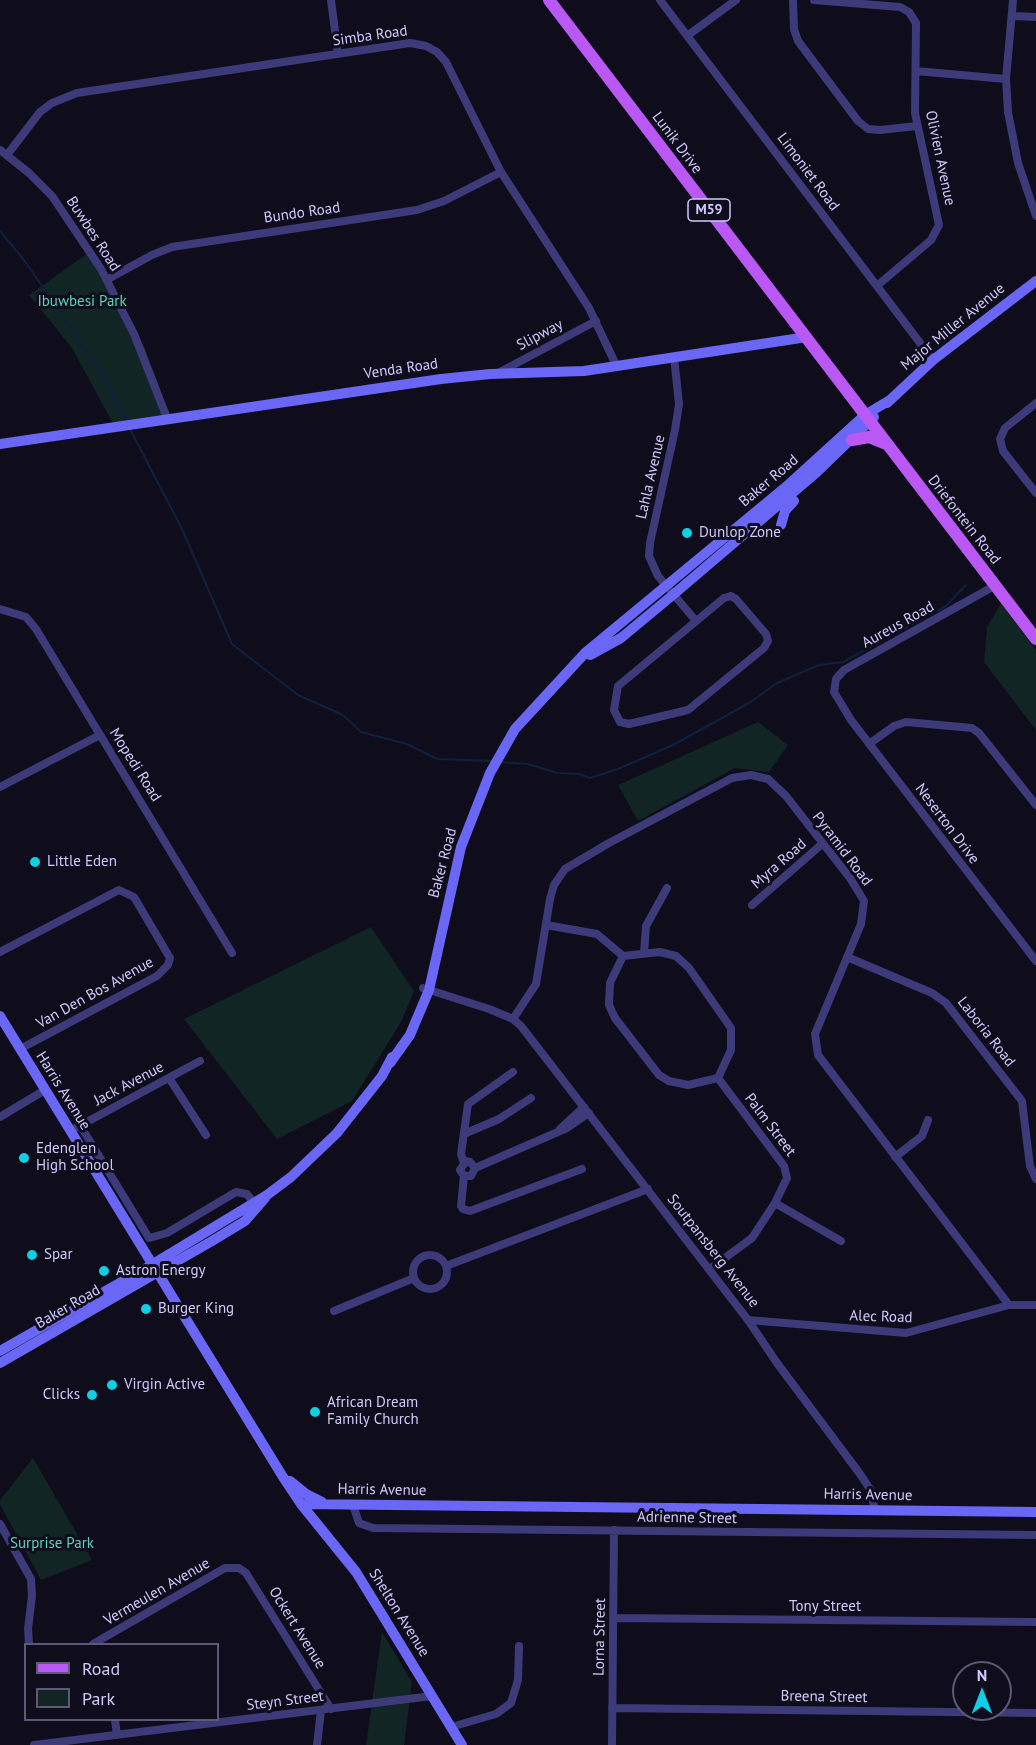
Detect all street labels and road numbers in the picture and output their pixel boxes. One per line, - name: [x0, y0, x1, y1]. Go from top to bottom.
- street label: Simba Road: [331, 22, 409, 50]
- street label: Lunik Drive: [648, 109, 706, 177]
- street label: Olivien Avenue: [921, 109, 959, 207]
- street label: Limoniet Road: [773, 130, 843, 214]
- street label: Buwbes Road: [62, 193, 124, 275]
- street label: Bundo Road: [263, 199, 341, 227]
- road number: M59: [688, 199, 730, 221]
- street label: Major Miller Avenue: [897, 280, 1009, 374]
- street label: Slipway: [514, 315, 566, 355]
- street label: Venda Road: [363, 355, 439, 383]
- street label: Lahla Avenue: [633, 433, 669, 521]
- street label: Baker Road: [736, 451, 802, 511]
- street label: Driefontein Road: [924, 472, 1004, 568]
- street label: Aureus Road: [859, 598, 937, 652]
- street label: Mopedi Road: [105, 725, 165, 805]
- street label: Neserton Drive: [911, 780, 983, 868]
- street label: Pyramid Road: [808, 808, 876, 890]
- street label: Baker Road: [425, 826, 461, 900]
- street label: Myra Road: [748, 835, 810, 893]
- street label: Van Den Bos Avenue: [33, 953, 157, 1033]
- street label: Laboria Road: [953, 994, 1019, 1070]
- street label: Harris Avenue: [32, 1049, 94, 1133]
- street label: Jack Avenue: [91, 1058, 167, 1110]
- street label: Palm Street: [740, 1090, 800, 1160]
- street label: Soutpansberg Avenue: [663, 1191, 763, 1311]
- street label: Baker Road: [32, 1281, 104, 1333]
- street label: Alec Road: [849, 1307, 913, 1327]
- street label: Harris Avenue: [337, 1480, 427, 1500]
- street label: Harris Avenue: [823, 1485, 913, 1505]
- street label: Adrienne Street: [637, 1508, 737, 1528]
- street label: Vermeulen Avenue: [101, 1554, 213, 1630]
- street label: Shelton Avenue: [365, 1566, 433, 1660]
- street label: Ockert Avenue: [265, 1584, 329, 1672]
- street label: Lorna Street: [590, 1598, 610, 1676]
- street label: Tony Street: [789, 1598, 861, 1616]
- street label: Steyn Street: [245, 1687, 325, 1715]
- street label: Breena Street: [780, 1687, 868, 1707]

